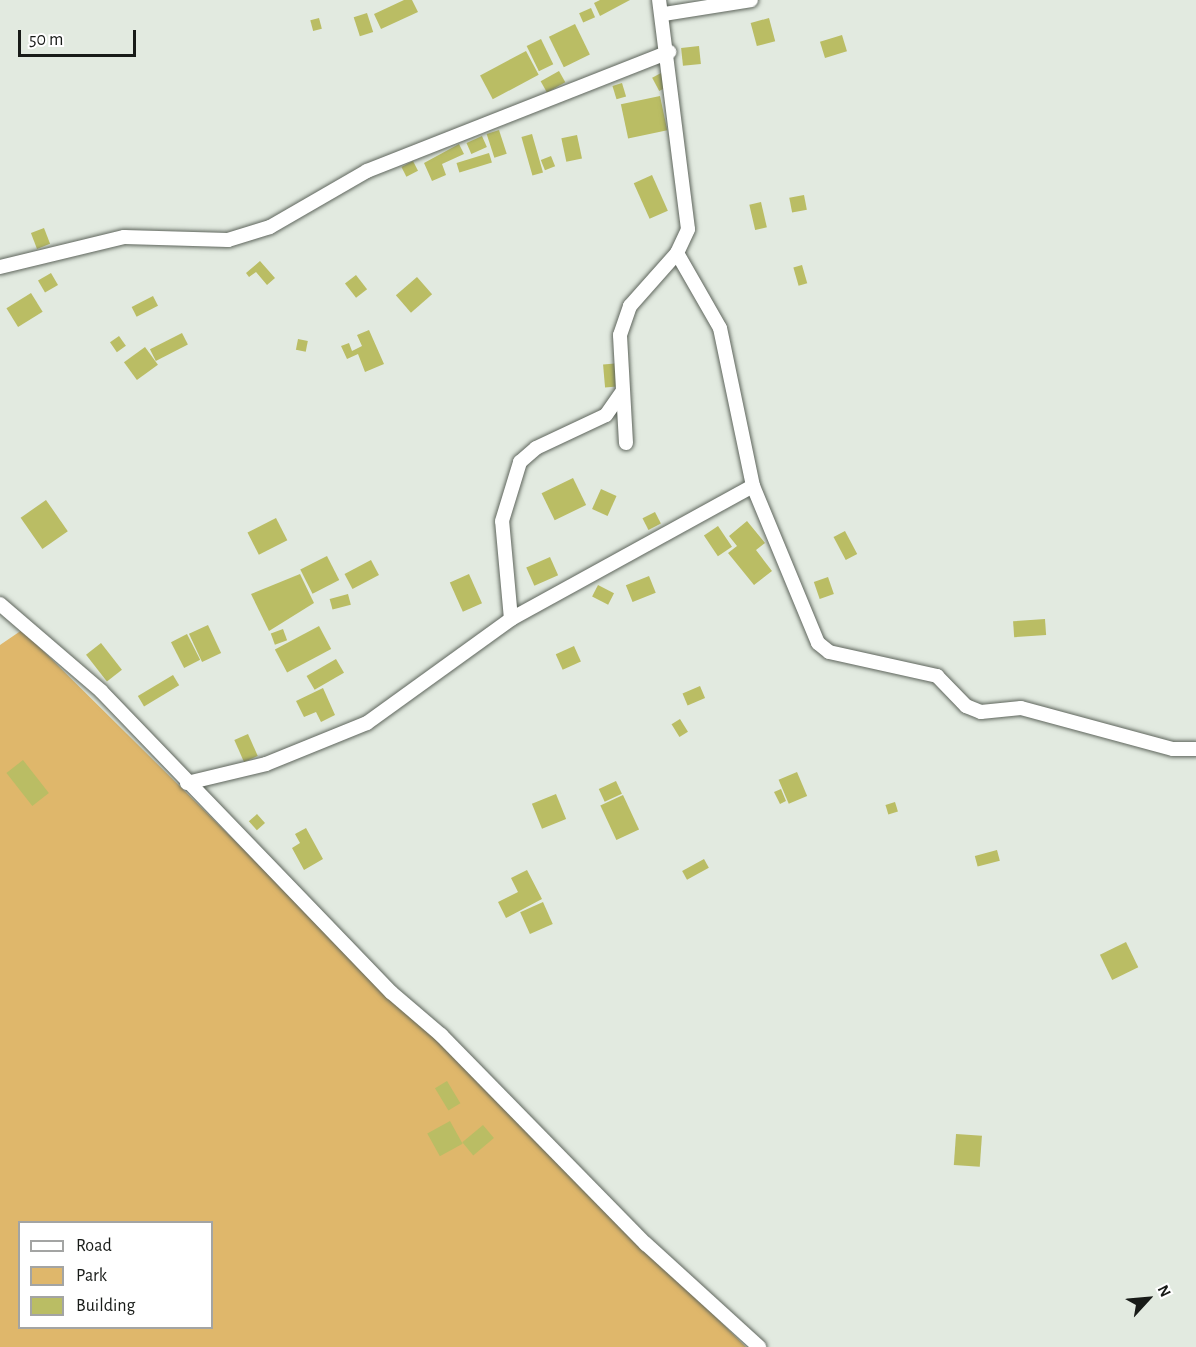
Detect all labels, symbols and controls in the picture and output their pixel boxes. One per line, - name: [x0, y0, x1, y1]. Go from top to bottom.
- scale bar: [21, 18, 140, 56]
- text: 50 m: [29, 31, 63, 49]
- legend: [18, 1221, 213, 1329]
- text: Road: [76, 1237, 112, 1255]
- text: Park: [76, 1267, 107, 1285]
- north arrow: [1118, 1269, 1178, 1329]
- text: N: [1155, 1283, 1174, 1300]
- text: Building: [76, 1297, 135, 1315]

